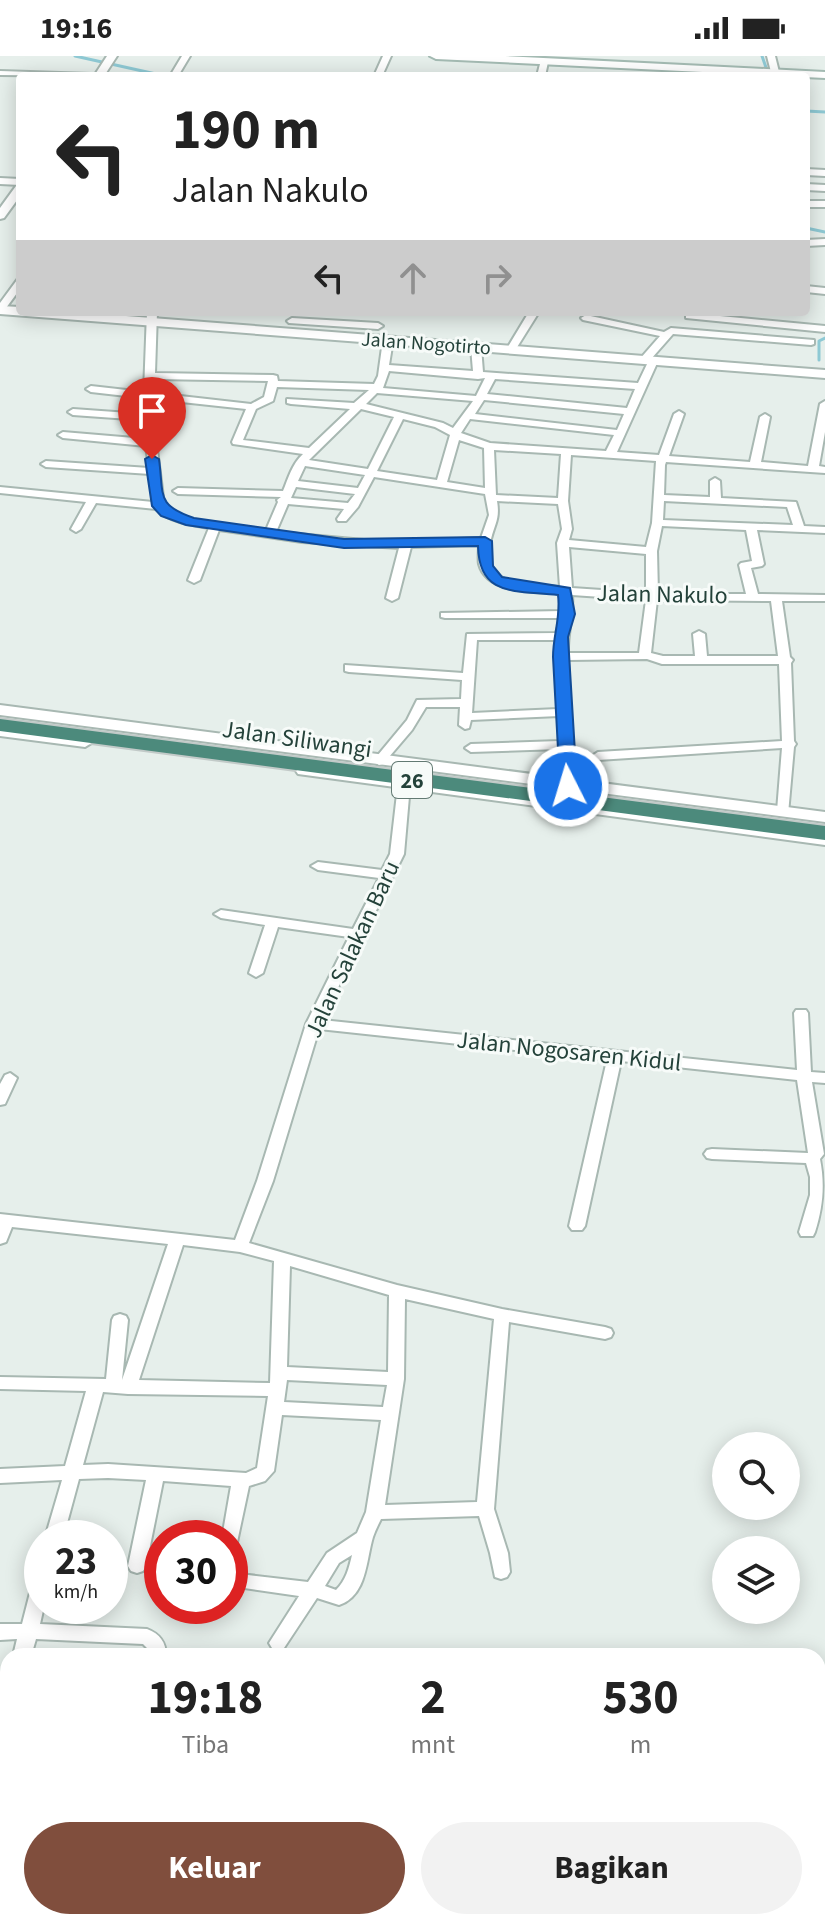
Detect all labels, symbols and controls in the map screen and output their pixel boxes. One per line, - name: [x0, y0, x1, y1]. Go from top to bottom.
- text: 19:16: [40, 7, 112, 50]
- text: 190 m: [172, 91, 320, 170]
- icon: left: [40, 104, 144, 208]
- text: Jalan Nakulo: [172, 165, 369, 216]
- icon: left: [307, 256, 351, 300]
- icon: ahead: [391, 256, 435, 300]
- icon: right: [475, 256, 519, 300]
- street label: Jalan Nogotirto: [360, 326, 492, 362]
- pin: [118, 377, 186, 459]
- icon: arrive: [130, 389, 174, 433]
- street label: Jalan Nakulo: [596, 576, 728, 613]
- street label: Jalan Siliwangi: [220, 712, 374, 767]
- position arrow: [526, 744, 610, 828]
- road number: 26: [392, 762, 432, 798]
- street label: Jalan Salakan Baru: [296, 855, 409, 1044]
- street label: Jalan Nogosaren Kidul: [455, 1022, 683, 1081]
- map controls: [712, 1432, 800, 1624]
- button: search: [712, 1432, 800, 1520]
- speed limit sign: 30: [144, 1520, 248, 1624]
- text: 23: [55, 1533, 97, 1590]
- button: layers: [712, 1536, 800, 1624]
- text: km/h: [54, 1578, 98, 1606]
- text: 19:18: [147, 1664, 263, 1732]
- text: 2: [420, 1664, 446, 1732]
- text: 530: [603, 1664, 679, 1732]
- text: Tiba: [182, 1726, 229, 1763]
- text: mnt: [411, 1726, 455, 1763]
- text: m: [630, 1726, 651, 1763]
- button: Keluar: [24, 1822, 405, 1914]
- button: Bagikan: [421, 1822, 802, 1914]

